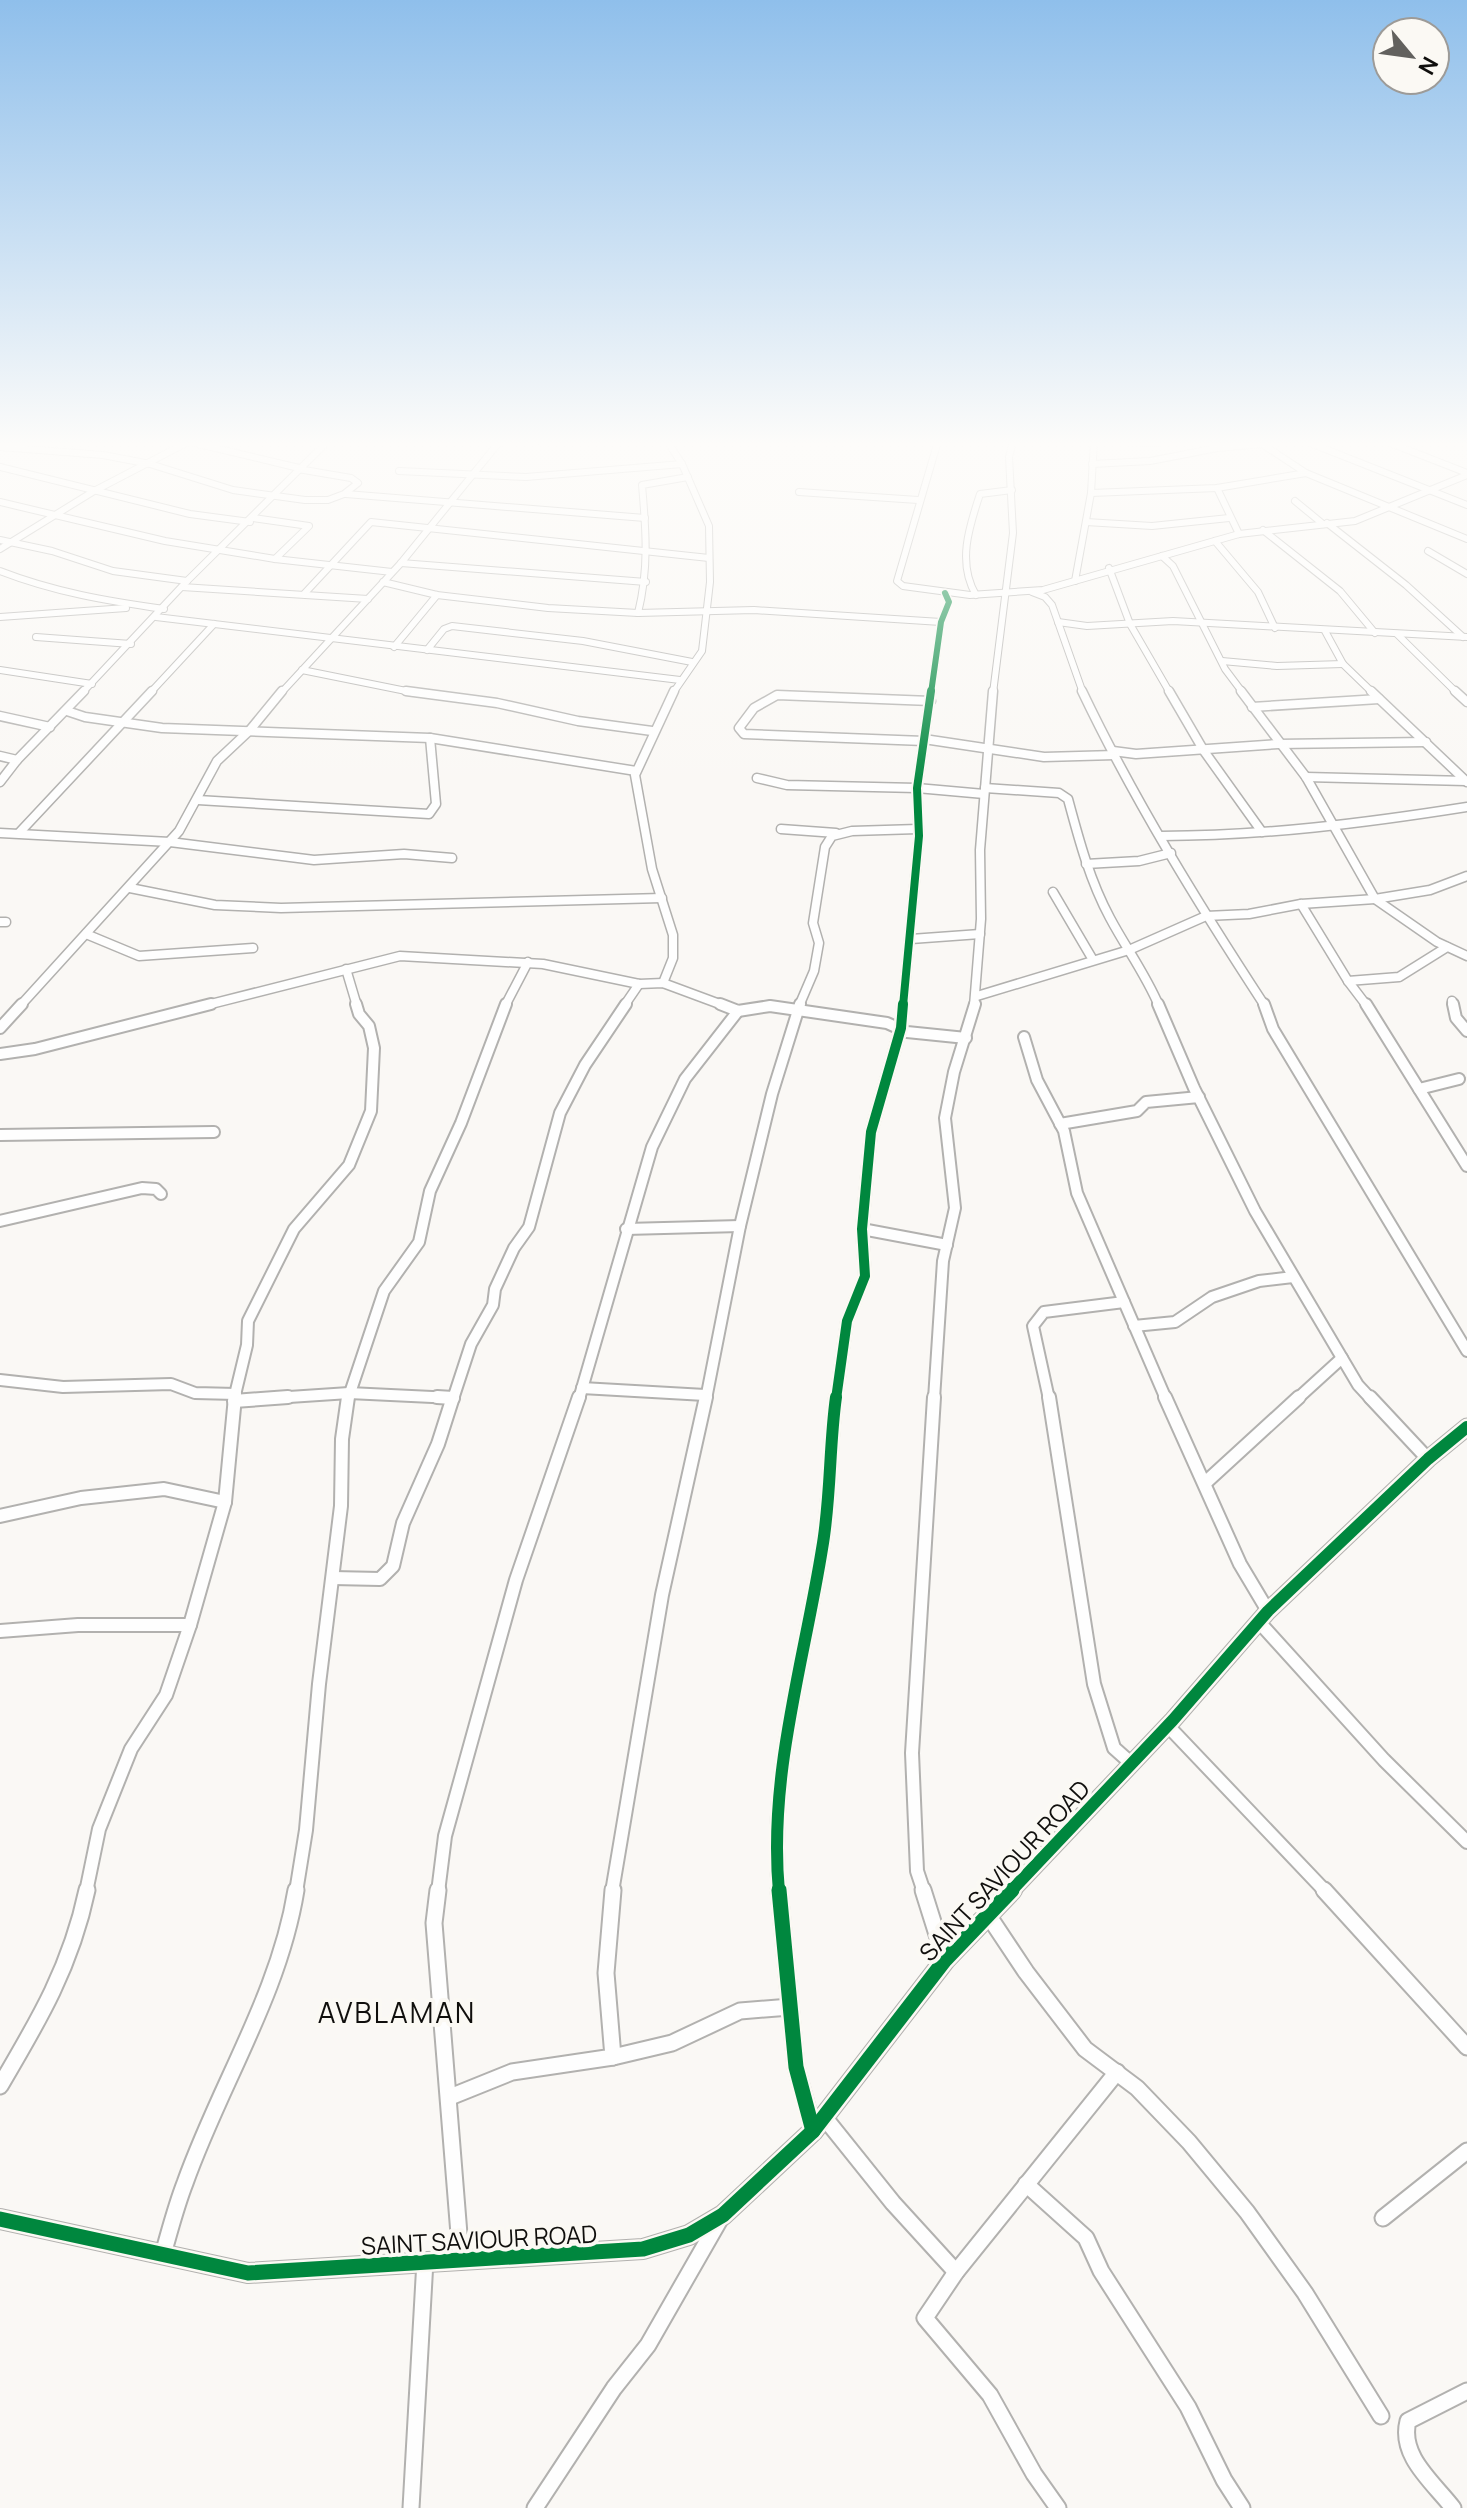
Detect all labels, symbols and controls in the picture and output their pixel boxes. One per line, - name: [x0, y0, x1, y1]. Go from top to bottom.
- north arrow: [1371, 16, 1451, 96]
- text: N: [1412, 52, 1445, 80]
- street label: SAINT SAVIOUR ROAD: [911, 1772, 1097, 1968]
- district label: AVBLAMAN: [318, 1993, 476, 2031]
- street label: SAINT SAVIOUR ROAD: [360, 2216, 598, 2262]

